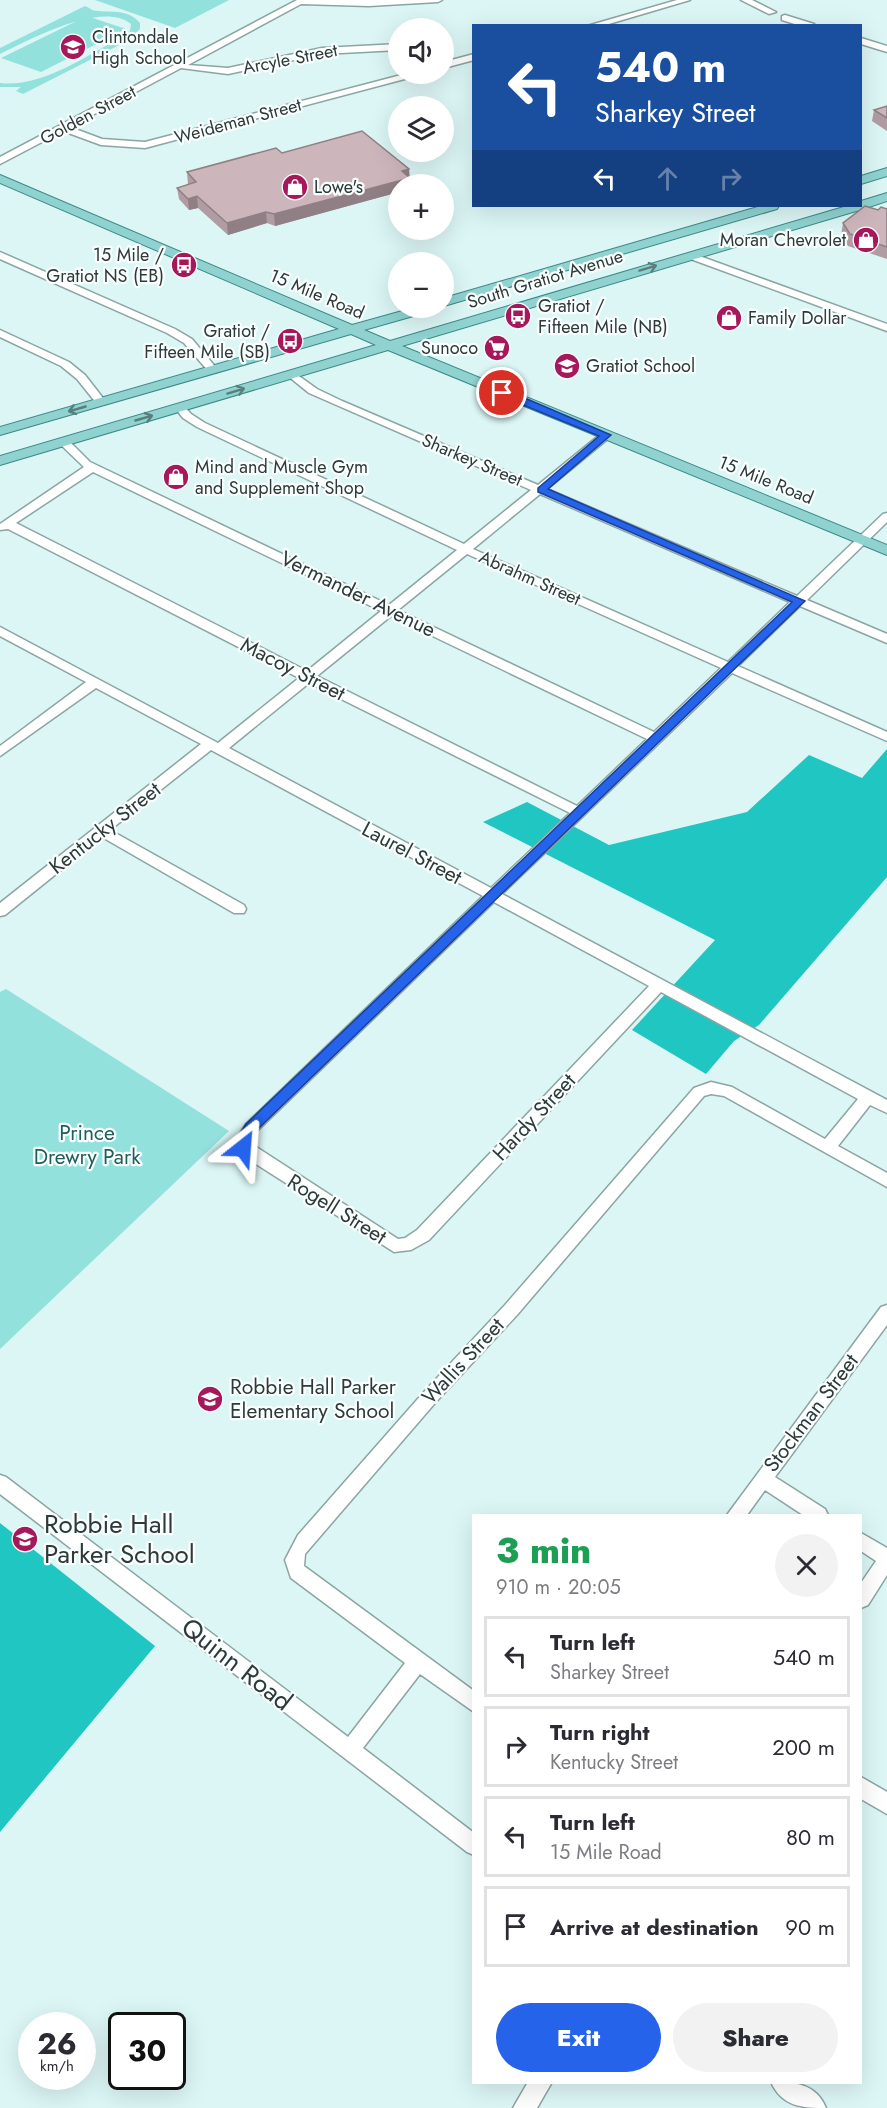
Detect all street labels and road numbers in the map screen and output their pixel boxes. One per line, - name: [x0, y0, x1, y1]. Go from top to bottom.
- street label: Arcyle Street: [240, 37, 340, 81]
- street label: Golden Street: [35, 78, 141, 151]
- street label: Weideman Street: [172, 91, 305, 150]
- street label: South Gratiot Avenue: [464, 243, 626, 315]
- street label: 15 Mile Road: [266, 262, 368, 326]
- street label: Sharkey Street: [418, 427, 527, 493]
- street label: 15 Mile Road: [715, 449, 817, 511]
- street label: Vermander Avenue: [275, 543, 441, 645]
- street label: Abrahm Street: [475, 544, 586, 612]
- street label: Macoy Street: [235, 630, 351, 708]
- street label: Kentucky Street: [43, 775, 167, 881]
- street label: Laurel Street: [357, 814, 467, 892]
- street label: Hardy Street: [486, 1067, 582, 1167]
- street label: Rogell Street: [282, 1167, 392, 1251]
- street label: Wallis Street: [415, 1311, 511, 1411]
- street label: Stockman Street: [757, 1348, 865, 1478]
- street label: Quinn Road: [173, 1608, 301, 1720]

